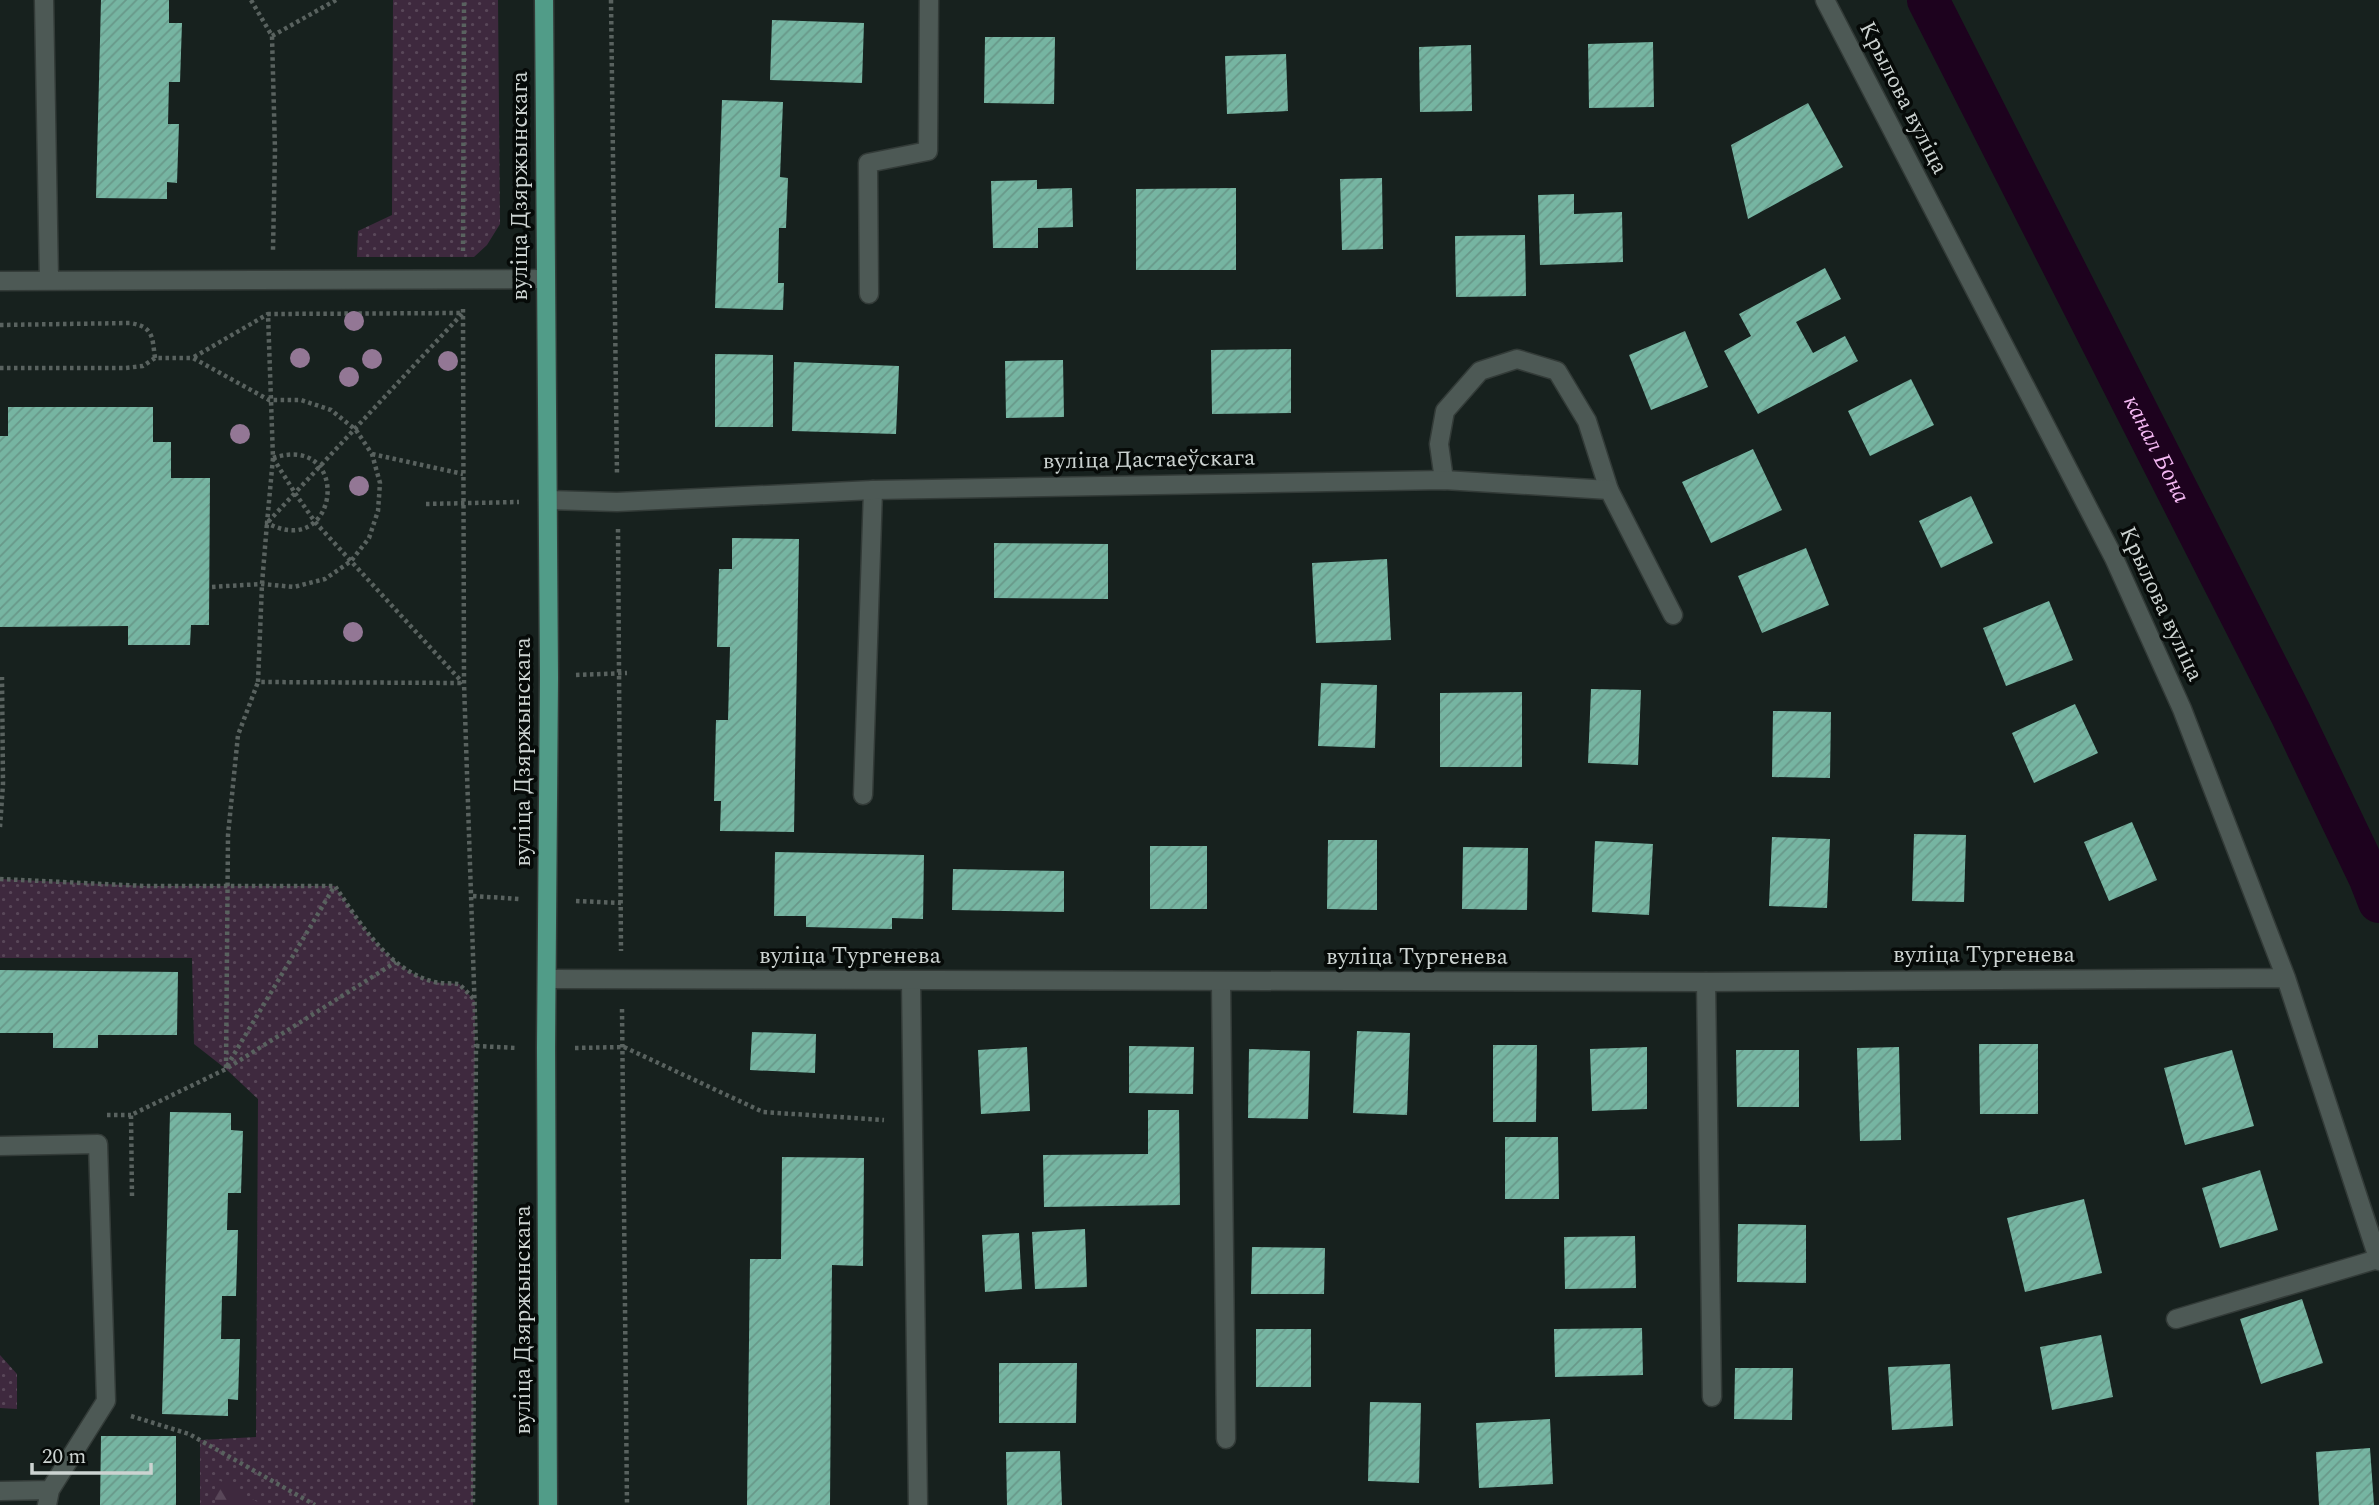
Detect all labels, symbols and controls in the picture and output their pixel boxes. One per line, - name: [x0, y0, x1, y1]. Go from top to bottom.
- street label: Крылова вуліца: [1849, 15, 1957, 181]
- street label: вуліца Дзяржынскага: [503, 71, 538, 301]
- water label: канал Бона: [2114, 389, 2199, 510]
- street label: вуліца Дастаеўскага: [1042, 441, 1256, 479]
- street label: Крылова вуліца: [2110, 521, 2212, 687]
- street label: вуліца Дзяржынскага: [506, 637, 541, 867]
- street label: вуліца Тургенева: [1893, 938, 2075, 973]
- street label: вуліца Тургенева: [759, 939, 941, 974]
- street label: вуліца Тургенева: [1326, 940, 1508, 975]
- street label: вуліца Дзяржынскага: [506, 1205, 541, 1435]
- scale bar: [32, 1432, 150, 1476]
- text: 20 m: [42, 1441, 86, 1473]

